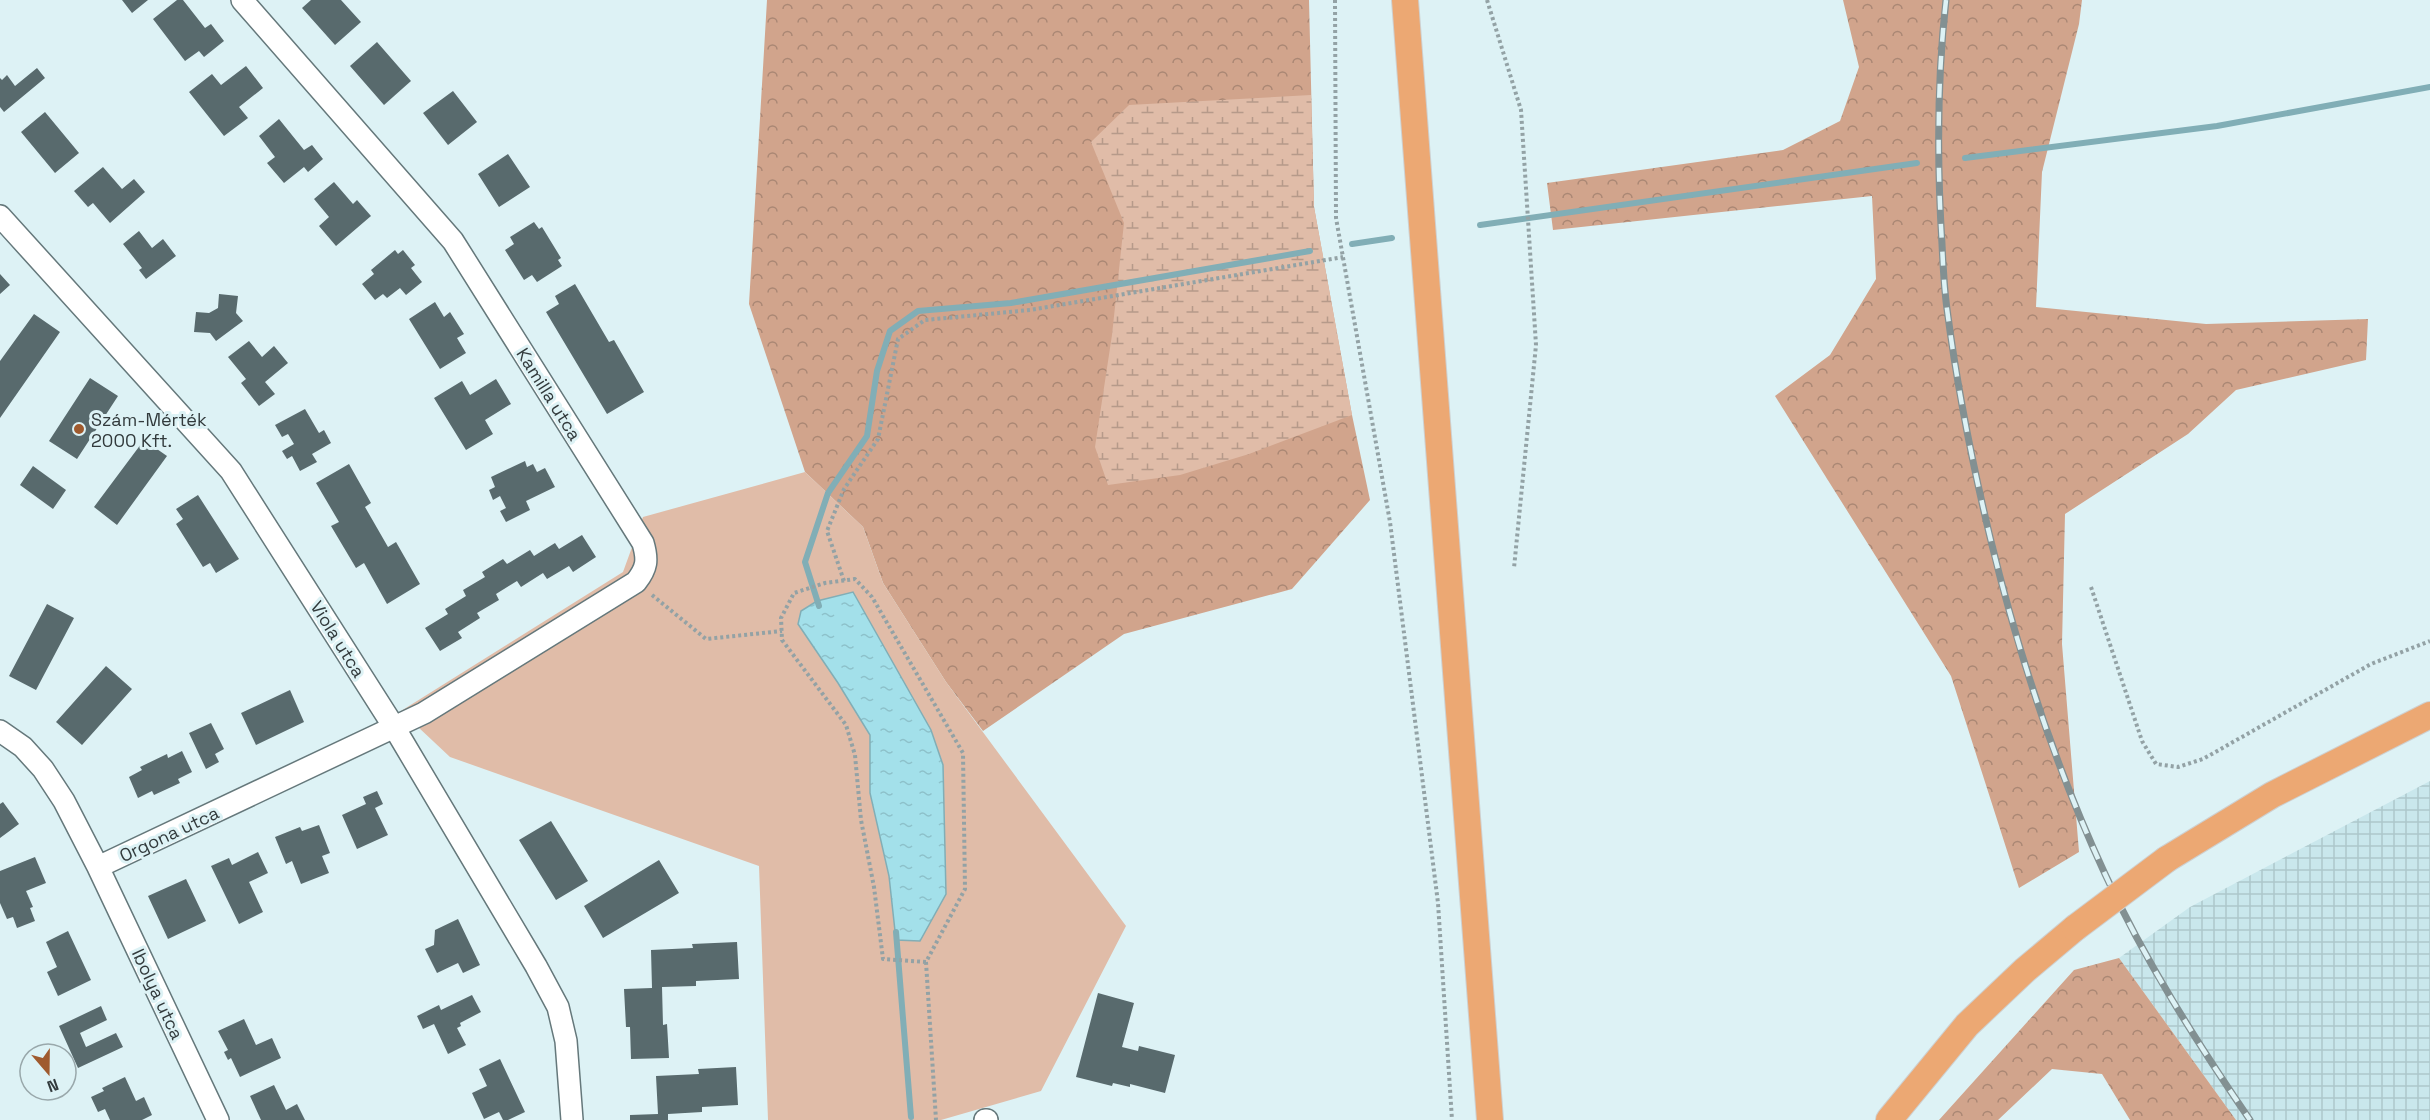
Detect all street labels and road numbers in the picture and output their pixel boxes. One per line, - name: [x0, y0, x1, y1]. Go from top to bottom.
- street label: Kamilla utca: [511, 343, 587, 445]
- street label: Viola utca: [305, 596, 371, 682]
- street label: Orgona utca: [116, 801, 222, 867]
- street label: Ibolya utca: [127, 945, 189, 1043]

